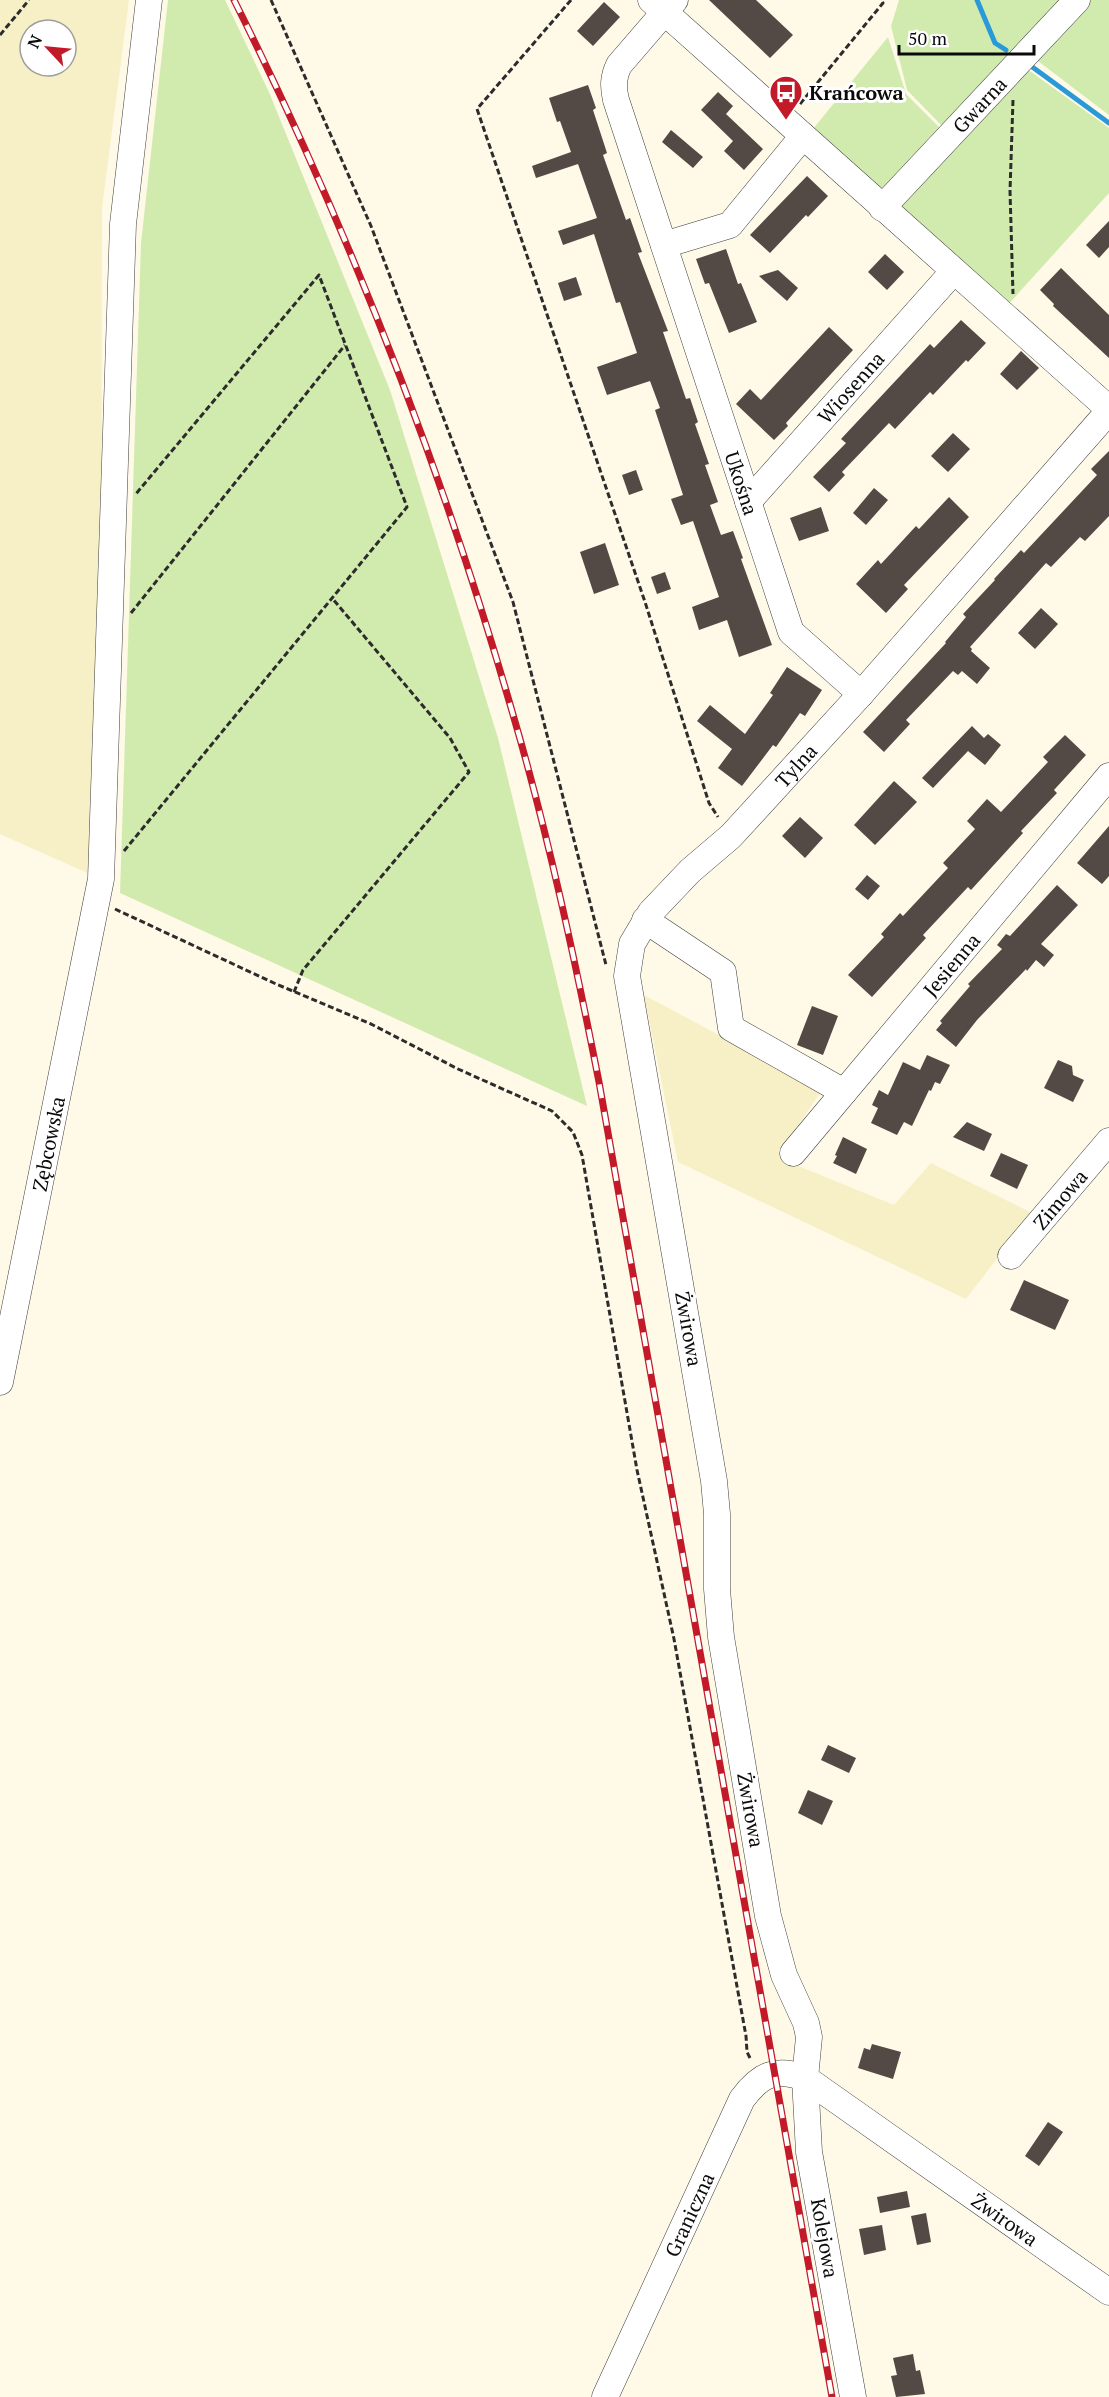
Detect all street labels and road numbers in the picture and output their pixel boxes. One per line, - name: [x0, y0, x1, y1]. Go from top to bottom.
- street label: Gwarna: [946, 70, 1012, 138]
- street label: Wiosenna: [811, 345, 890, 429]
- street label: Ukośna: [719, 448, 765, 518]
- street label: Tylna: [769, 738, 823, 793]
- street label: Jesienna: [916, 927, 986, 1002]
- street label: Zębcowska: [25, 1094, 71, 1194]
- street label: Zimowa: [1026, 1163, 1093, 1235]
- street label: Żwirowa: [669, 1289, 709, 1369]
- street label: Żwirowa: [731, 1770, 771, 1850]
- street label: Graniczna: [658, 2168, 720, 2261]
- street label: Żwirowa: [967, 2186, 1044, 2252]
- street label: Kolejowa: [805, 2196, 845, 2280]

